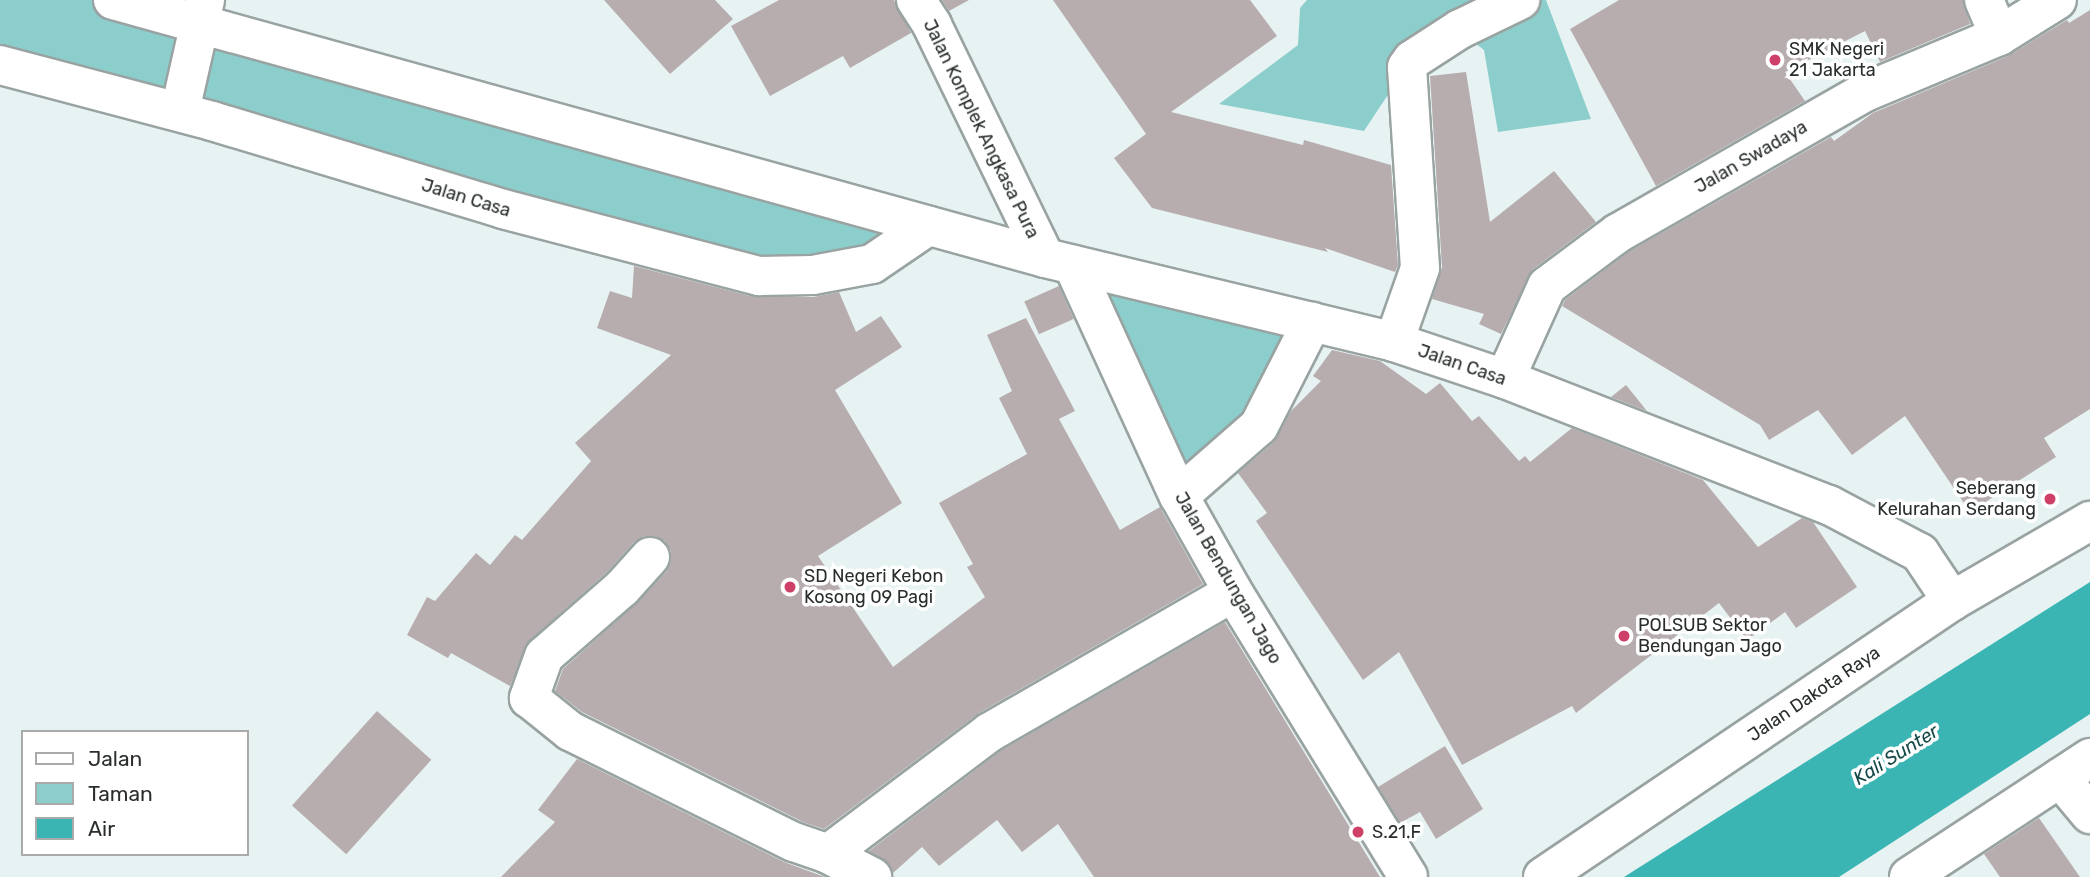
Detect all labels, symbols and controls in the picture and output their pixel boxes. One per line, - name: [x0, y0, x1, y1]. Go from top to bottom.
- street label: Jalan Komplek Angkasa Pura: [918, 16, 1044, 242]
- place label: SMK Negeri 21 Jakarta: [1789, 39, 1884, 82]
- marker: SMK Negeri 21 Jakarta: [1767, 52, 1783, 68]
- street label: Jalan Swadaya: [1691, 116, 1811, 198]
- street label: Jalan Casa: [419, 174, 513, 222]
- street label: Jalan Casa: [1415, 340, 1509, 390]
- place label: Seberang Kelurahan Serdang: [1877, 478, 2036, 520]
- street label: Jalan Bendungan Jago: [1170, 488, 1286, 668]
- marker: Seberang Kelurahan Serdang: [2042, 491, 2058, 507]
- place label: SD Negeri Kebon Kosong 09 Pagi: [804, 566, 943, 608]
- marker: SD Negeri Kebon Kosong 09 Pagi: [782, 579, 798, 595]
- place label: POLSUB Sektor Bendungan Jago: [1638, 615, 1782, 658]
- marker: POLSUB Sektor Bendungan Jago: [1616, 628, 1632, 644]
- street label: Jalan Dakota Raya: [1744, 642, 1884, 746]
- water label: Kali Sunter: [1849, 720, 1943, 790]
- legend: [21, 730, 248, 856]
- text: Jalan: [88, 746, 142, 771]
- text: Taman: [88, 781, 153, 806]
- text: Air: [88, 816, 115, 841]
- place label: S.21.F: [1372, 821, 1421, 843]
- marker: S.21.F: [1350, 824, 1366, 840]

